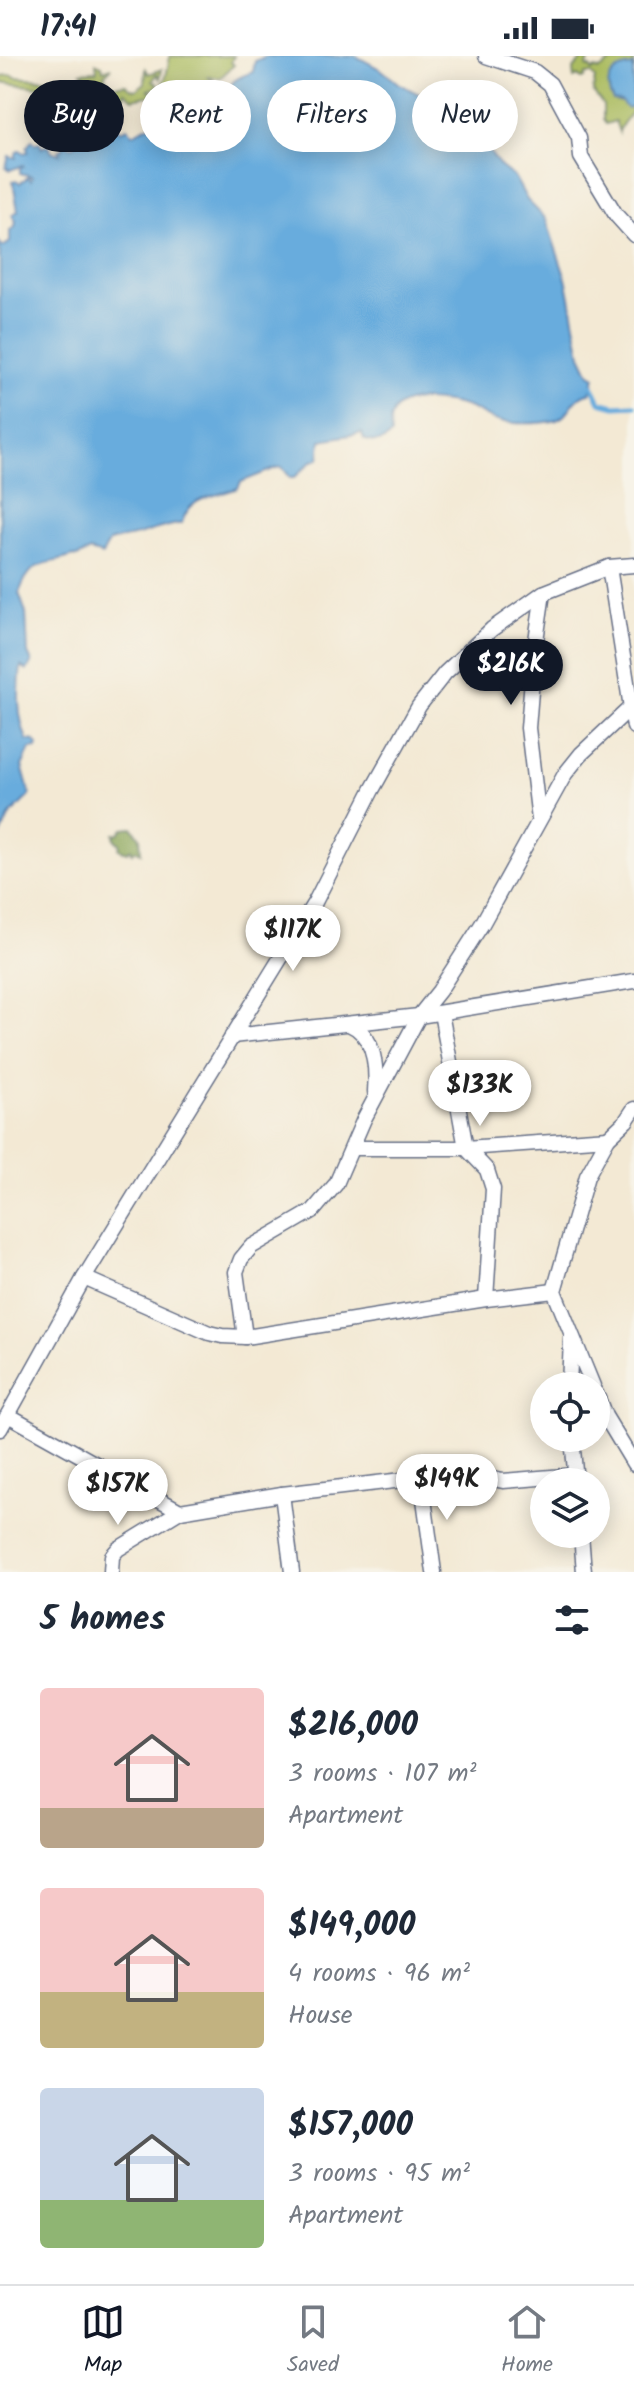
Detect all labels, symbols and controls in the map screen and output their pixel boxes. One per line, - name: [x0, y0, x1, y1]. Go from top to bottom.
- text: 17:41: [40, 4, 96, 52]
- chip: Buy: [24, 80, 124, 152]
- chip: Rent: [140, 80, 251, 152]
- chip: Filters: [267, 80, 396, 152]
- chip: New: [412, 80, 518, 152]
- pin: $216K: [455, 639, 567, 707]
- text: $216K: [477, 644, 545, 686]
- pin: $117K: [237, 905, 349, 973]
- text: $117K: [263, 910, 323, 952]
- pin: $133K: [424, 1060, 536, 1128]
- text: $133K: [446, 1065, 514, 1107]
- map controls: [530, 1372, 610, 1548]
- button: locate: [530, 1372, 610, 1452]
- pin: $149K: [391, 1454, 503, 1522]
- pin: $157K: [62, 1459, 174, 1527]
- text: $149K: [414, 1459, 480, 1501]
- text: $157K: [86, 1464, 150, 1506]
- button: layers: [530, 1468, 610, 1548]
- text: 5 homes: [40, 1593, 165, 1647]
- icon: filters: [550, 1598, 594, 1642]
- text: $216,000: [288, 1699, 418, 1753]
- icon: home: [104, 1720, 200, 1816]
- text: 3 rooms · 107 m²: [288, 1753, 477, 1795]
- text: Apartment: [288, 1795, 403, 1837]
- text: $149,000: [288, 1899, 415, 1953]
- icon: home: [104, 1920, 200, 2016]
- text: 4 rooms · 96 m²: [288, 1953, 470, 1995]
- text: House: [288, 1995, 352, 2037]
- text: $157,000: [288, 2099, 413, 2153]
- icon: home: [104, 2120, 200, 2216]
- text: 3 rooms · 95 m²: [288, 2153, 470, 2195]
- text: Apartment: [288, 2195, 403, 2237]
- tab: Map: [81, 2300, 125, 2383]
- tab: Saved: [287, 2300, 339, 2383]
- tab: Home: [501, 2300, 553, 2383]

